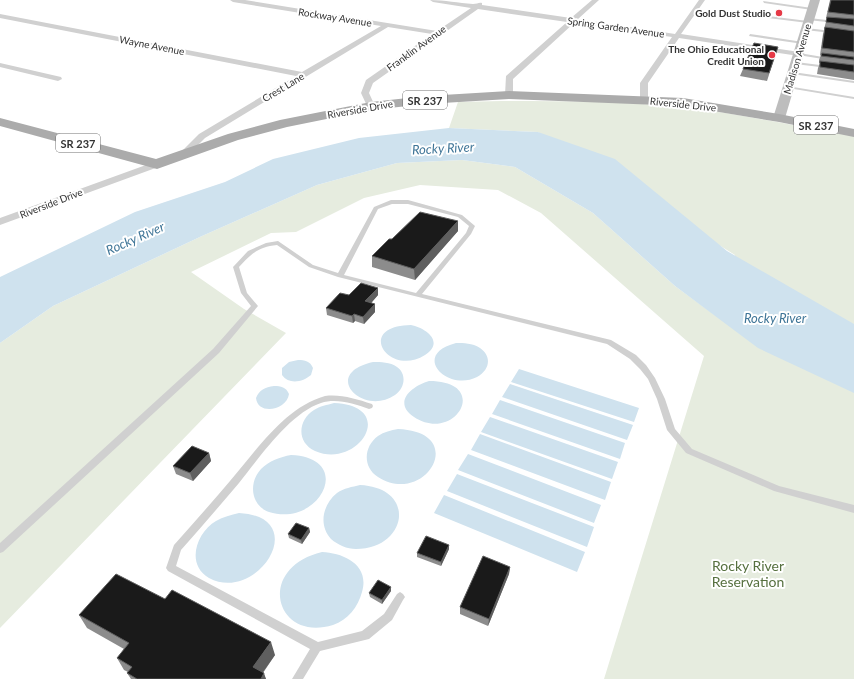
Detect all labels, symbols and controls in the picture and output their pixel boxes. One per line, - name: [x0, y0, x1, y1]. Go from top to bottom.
- street label: Rockway Avenue: [297, 5, 373, 29]
- place label: Gold Dust Studio: [695, 7, 771, 19]
- marker: Gold Dust Studio: [774, 8, 784, 18]
- street label: Spring Garden Avenue: [567, 14, 665, 40]
- street label: Madison Avenue: [781, 22, 813, 96]
- street label: Franklin Avenue: [384, 23, 448, 73]
- street label: Wayne Avenue: [118, 33, 186, 57]
- place label: The Ohio Educational Credit Union: [668, 43, 764, 67]
- marker: The Ohio Educational Credit Union: [767, 50, 777, 60]
- street label: Crest Lane: [260, 70, 306, 104]
- road number: SR 237: [403, 91, 447, 109]
- street label: Riverside Drive: [649, 95, 717, 113]
- street label: Riverside Drive: [326, 97, 394, 121]
- road number: SR 237: [794, 116, 838, 134]
- road number: SR 237: [56, 134, 100, 152]
- water label: Rocky River: [412, 138, 475, 158]
- street label: Riverside Drive: [18, 185, 84, 221]
- water label: Rocky River: [103, 218, 167, 258]
- water label: Rocky River: [744, 310, 807, 326]
- park label: Rocky River Reservation: [712, 557, 784, 590]

